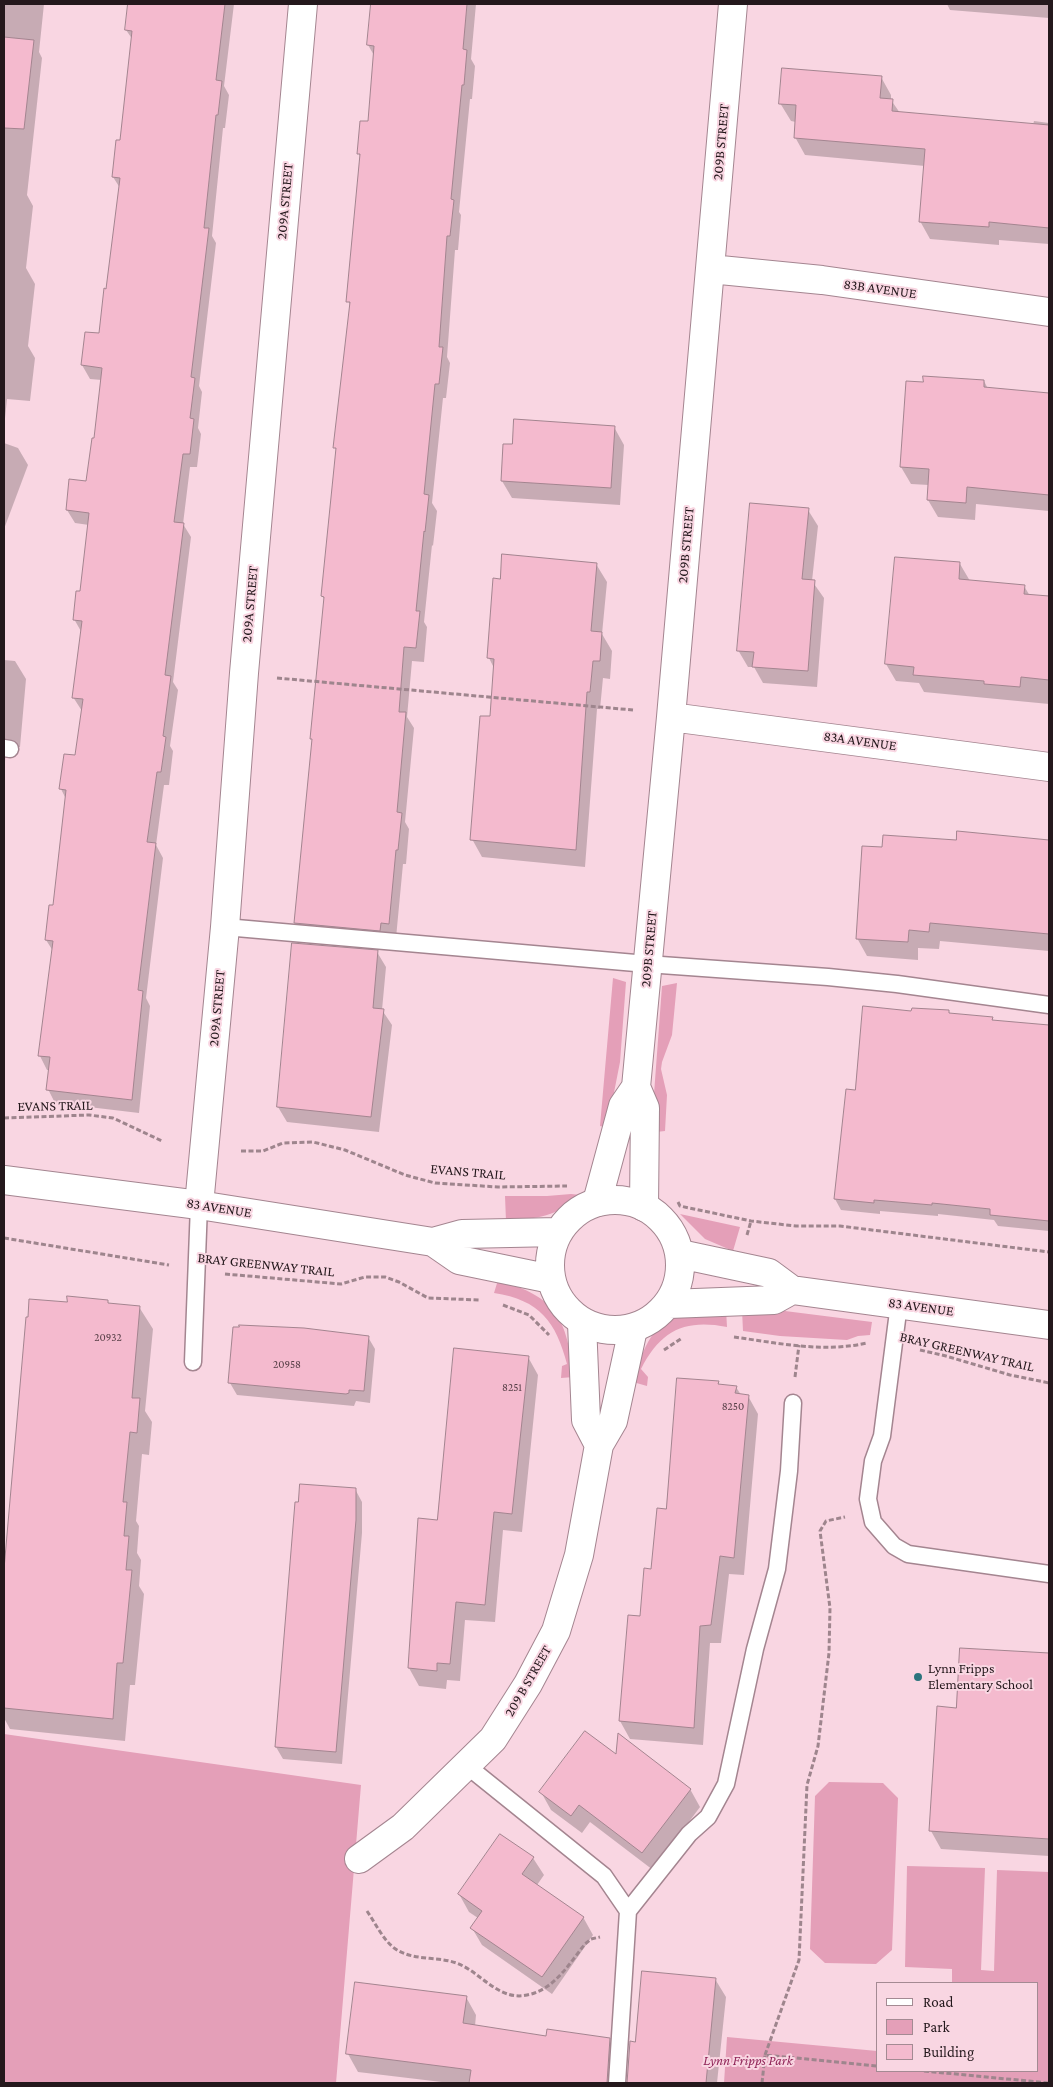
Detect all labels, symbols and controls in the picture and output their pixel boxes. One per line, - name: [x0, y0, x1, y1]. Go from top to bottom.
- street label: 209B STREET: [709, 103, 733, 181]
- street label: 209A STREET: [273, 162, 297, 240]
- street label: 83B AVENUE: [843, 276, 917, 302]
- street label: 209B STREET: [674, 506, 698, 584]
- street label: 209A STREET: [238, 565, 262, 643]
- street label: 83A AVENUE: [822, 728, 898, 754]
- street label: 209B STREET: [637, 910, 661, 988]
- street label: 209A STREET: [205, 969, 229, 1047]
- street label: EVANS TRAIL: [17, 1097, 93, 1115]
- street label: EVANS TRAIL: [430, 1160, 506, 1184]
- street label: 83 AVENUE: [185, 1195, 253, 1221]
- street label: BRAY GREENWAY TRAIL: [197, 1249, 335, 1281]
- street label: 83 AVENUE: [887, 1294, 955, 1320]
- street label: BRAY GREENWAY TRAIL: [898, 1328, 1036, 1376]
- house number: 20932: [94, 1331, 122, 1345]
- house number: 20958: [273, 1358, 301, 1372]
- house number: 8251: [502, 1381, 522, 1395]
- house number: 8250: [722, 1400, 744, 1414]
- street label: 209 B STREET: [501, 1642, 555, 1720]
- place label: Lynn Fripps Elementary School: [928, 1661, 1033, 1694]
- marker: Lynn Fripps Elementary School: [912, 1671, 924, 1683]
- legend: [876, 1982, 1038, 2072]
- text: Road: [923, 1994, 953, 2010]
- text: Park: [923, 2019, 950, 2035]
- text: Building: [923, 2044, 974, 2060]
- park label: Lynn Fripps Park: [703, 2053, 793, 2069]

